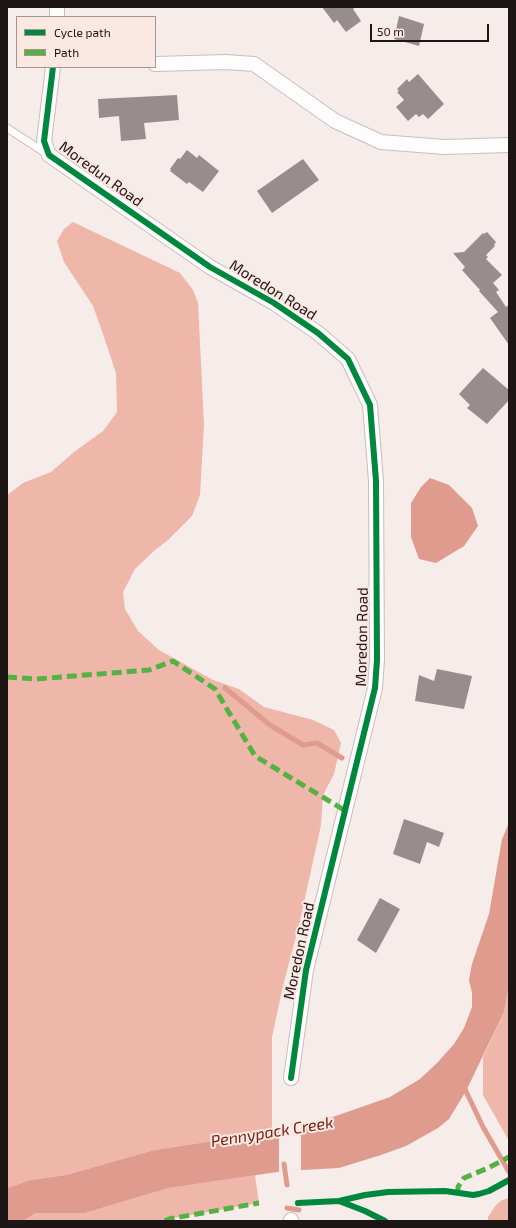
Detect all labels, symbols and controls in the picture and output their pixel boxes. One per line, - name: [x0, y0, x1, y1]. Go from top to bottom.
- legend: [16, 16, 156, 68]
- scale bar: [372, 16, 491, 42]
- text: 50 m: [377, 24, 404, 38]
- text: Cycle path: [54, 25, 111, 39]
- text: Path: [54, 45, 79, 59]
- street label: Moredun Road: [56, 138, 146, 210]
- street label: Moredon Road: [226, 256, 320, 324]
- street label: Moredon Road: [352, 587, 372, 687]
- street label: Moredon Road: [280, 901, 318, 1001]
- water label: Pennypack Creek: [209, 1113, 335, 1151]

